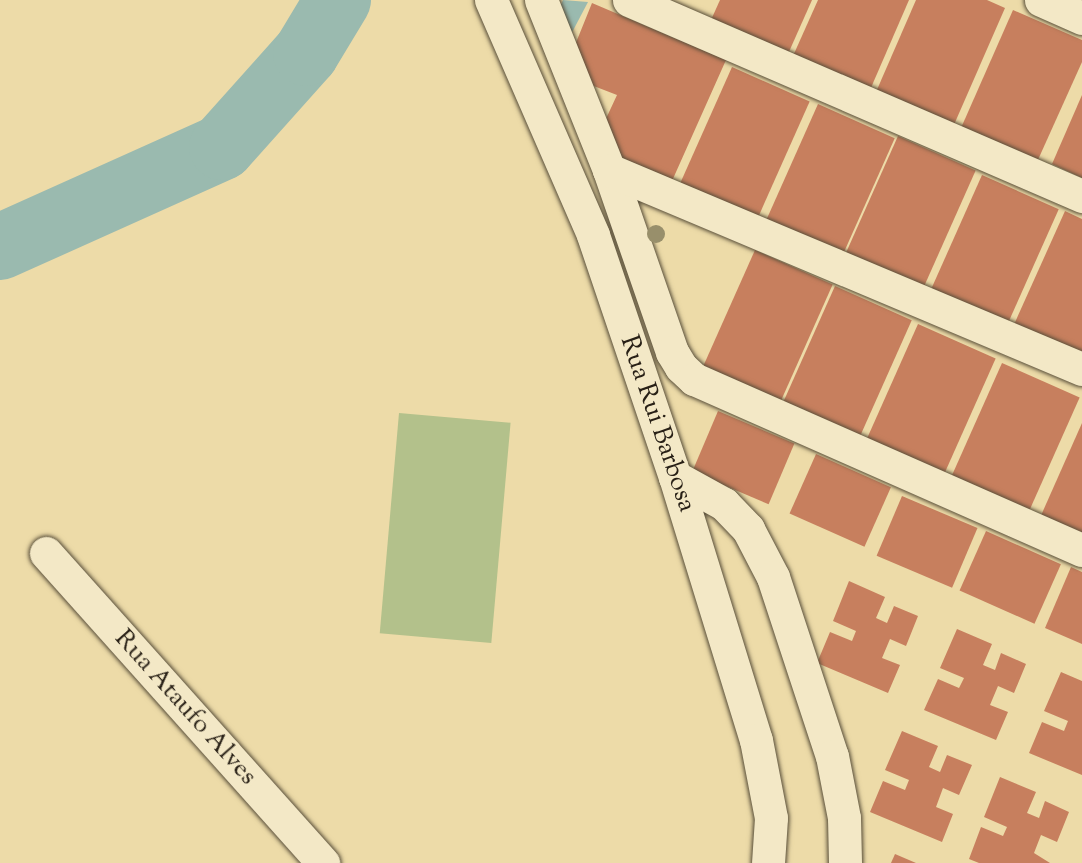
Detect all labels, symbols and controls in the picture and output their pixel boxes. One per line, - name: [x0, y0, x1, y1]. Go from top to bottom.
- street label: Rua Rui Barbosa: [612, 332, 702, 516]
- street label: Rua Ataufo Alves: [107, 624, 263, 792]

